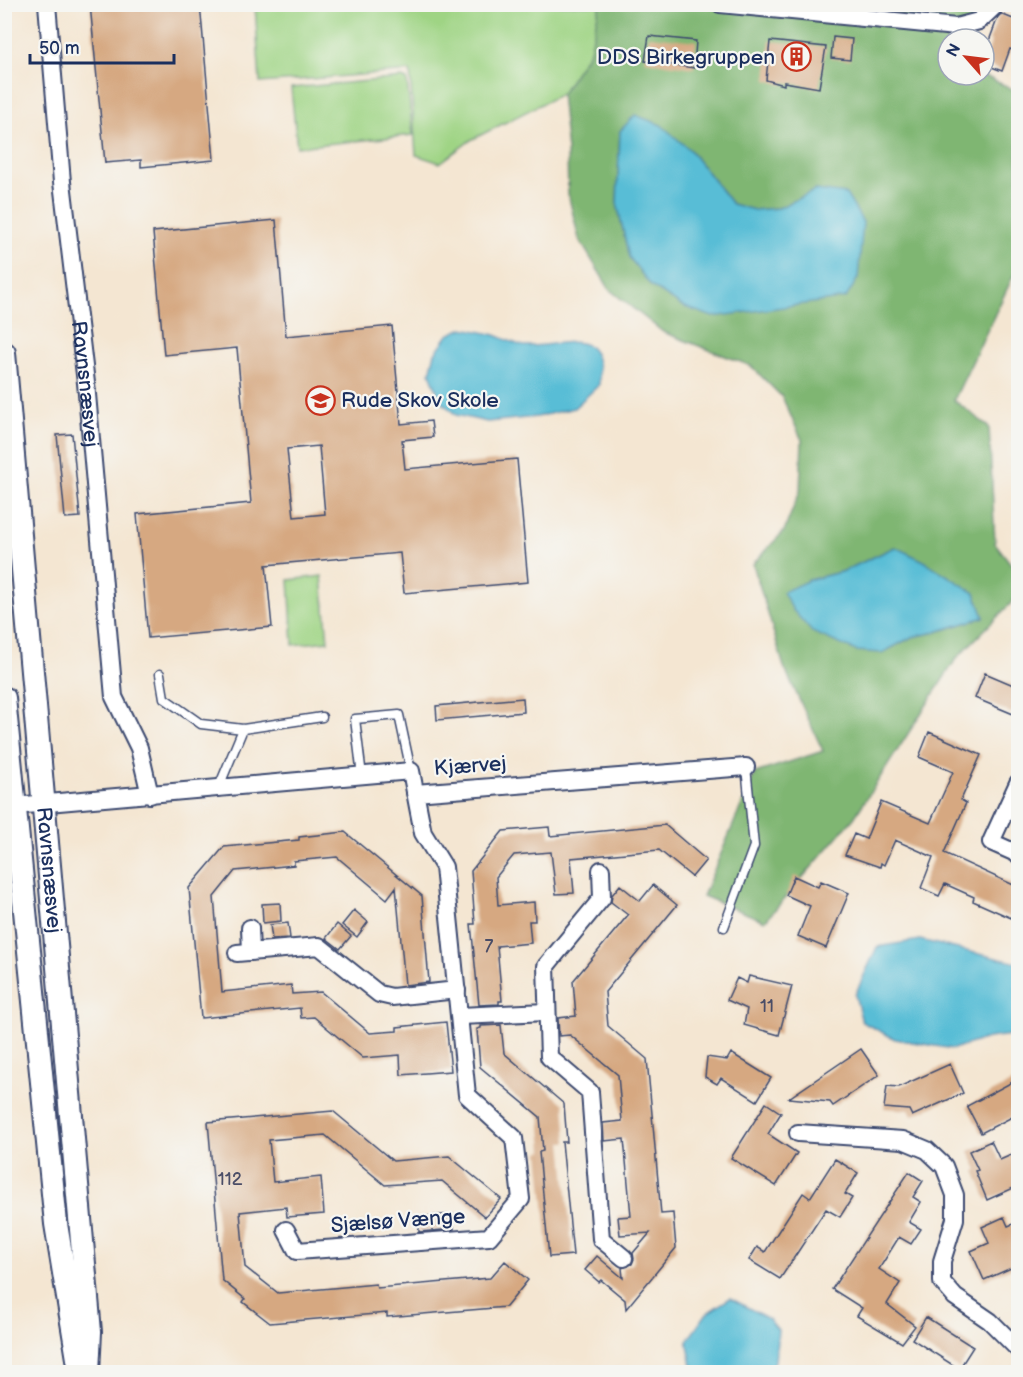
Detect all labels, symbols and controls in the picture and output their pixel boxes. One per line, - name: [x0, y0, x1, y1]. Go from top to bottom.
- scale bar: [30, 27, 174, 65]
- north arrow: [936, 27, 996, 87]
- text: 50 m: [39, 38, 80, 59]
- building icon: DDS Birkegruppen: [780, 41, 812, 73]
- text: N: [943, 41, 965, 60]
- place label: DDS Birkegruppen: [597, 45, 775, 70]
- street label: Ravnsnæsvej: [66, 320, 104, 448]
- school or university icon: Rude Skov Skole: [304, 384, 336, 416]
- place label: Rude Skov Skole: [341, 388, 499, 413]
- street label: Kjærvej: [433, 751, 507, 781]
- street label: Ravnsnæsvej: [31, 806, 67, 934]
- house number: 7: [485, 936, 494, 957]
- house number: 11: [760, 996, 774, 1017]
- house number: 112: [218, 1169, 243, 1190]
- street label: Sjælsø Vænge: [330, 1204, 466, 1238]

